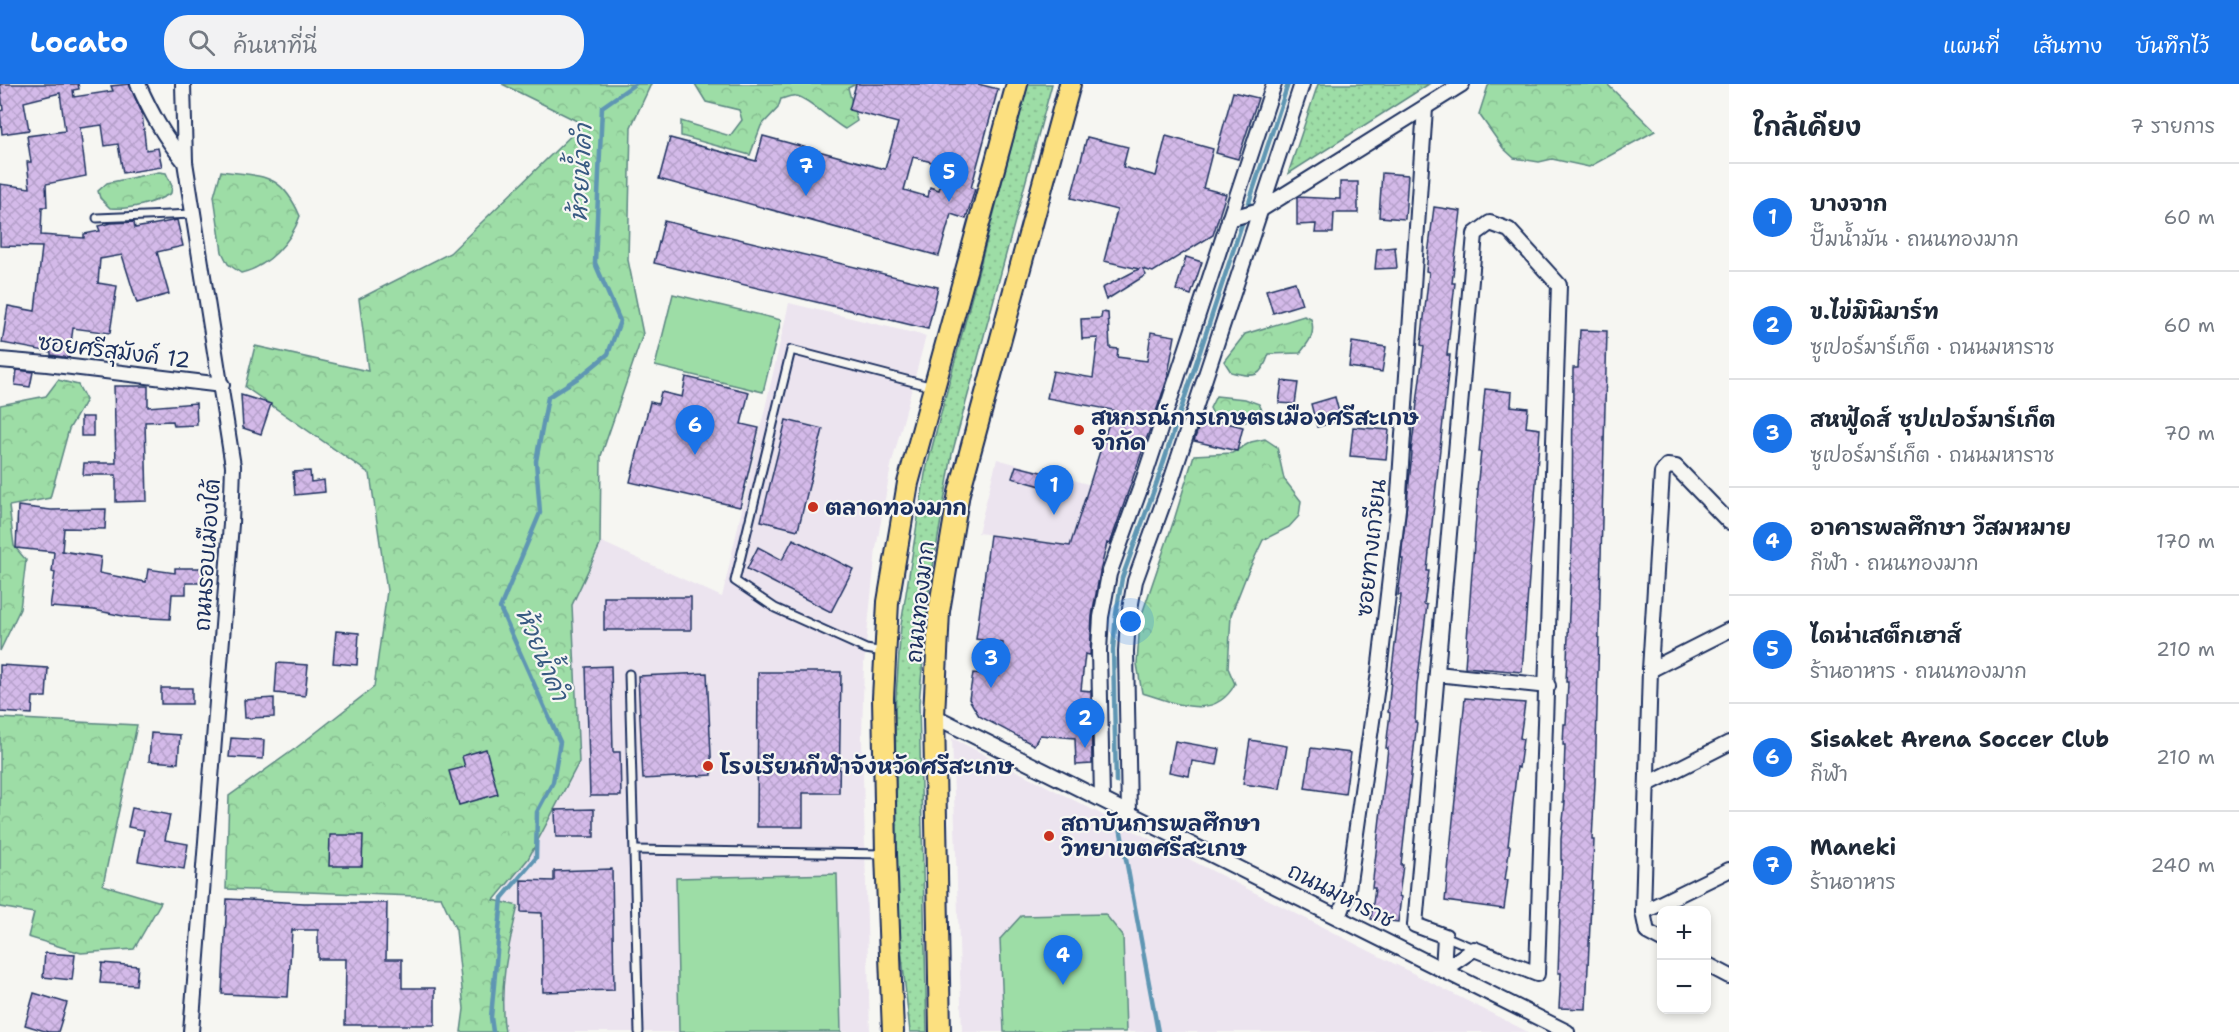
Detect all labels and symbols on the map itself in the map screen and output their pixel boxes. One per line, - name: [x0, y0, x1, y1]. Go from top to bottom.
- water label: ห้วยน้ำคำ: [556, 121, 600, 223]
- pin: 7: [786, 147, 826, 196]
- pin: 5: [930, 152, 968, 202]
- street label: ซอยศรีสุมังค์ 12: [36, 327, 192, 377]
- place label: สหกรณ์การเกษตรเมืองศรีสะเกษ จำกัด: [1091, 403, 1419, 457]
- pin: 6: [676, 406, 714, 455]
- marker: สหกรณ์การเกษตรเมืองศรีสะเกษ จำกัด: [1072, 423, 1086, 437]
- pin: 1: [1034, 466, 1074, 515]
- street label: ซอยทางเกวียน: [1349, 477, 1393, 618]
- street label: ถนนรอบเมืองใต้: [187, 478, 227, 632]
- place label: ตลาดทองมาก: [825, 493, 967, 522]
- marker: ตลาดทองมาก: [806, 500, 820, 514]
- street label: ถนนทองมาก: [899, 539, 941, 665]
- water label: ห้วยน้ำคำ: [508, 600, 582, 707]
- your location: [1116, 607, 1145, 636]
- pin: 3: [972, 638, 1010, 688]
- pin: 2: [1066, 698, 1104, 748]
- place label: โรงเรียนกีฬาจังหวัดศรีสะเกษ: [719, 752, 1015, 781]
- marker: โรงเรียนกีฬาจังหวัดศรีสะเกษ: [701, 759, 715, 773]
- place label: สถาบันการพลศึกษา วิทยาเขตศรีสะเกษ: [1061, 809, 1260, 863]
- marker: สถาบันการพลศึกษา วิทยาเขตศรีสะเกษ: [1042, 829, 1056, 843]
- street label: ถนนมหาราช: [1283, 856, 1399, 934]
- pin: 4: [1044, 936, 1082, 985]

